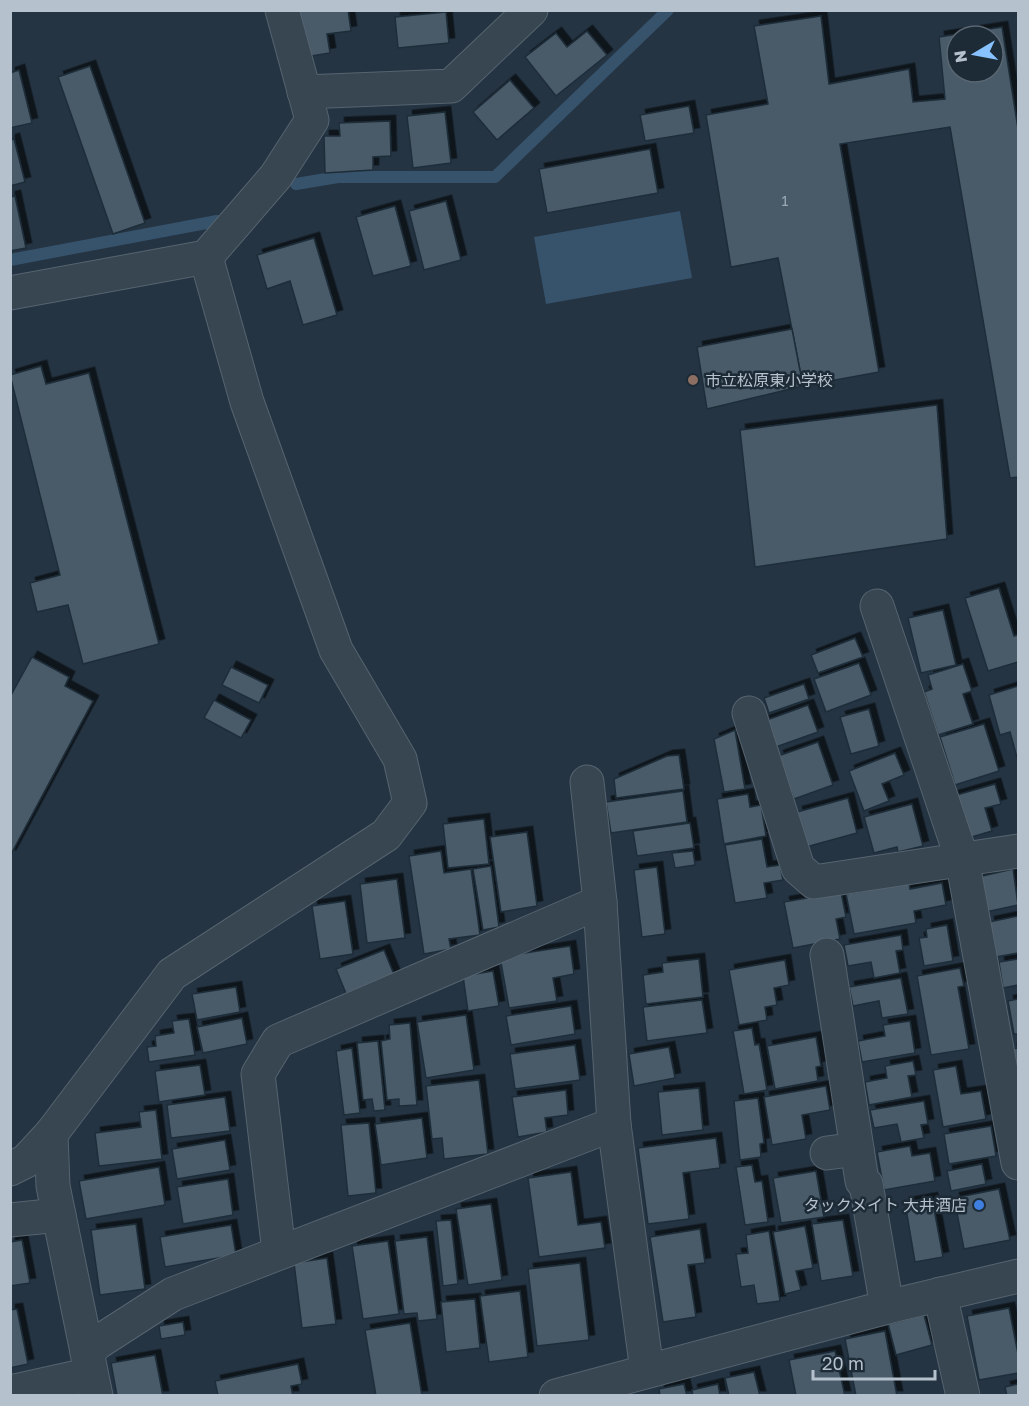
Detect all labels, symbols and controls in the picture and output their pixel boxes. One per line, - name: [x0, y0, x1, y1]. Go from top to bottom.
- north arrow: [945, 24, 1005, 84]
- text: N: [949, 49, 971, 64]
- house number: 1: [782, 192, 789, 209]
- place label: 市立松原東小学校: [705, 370, 833, 390]
- marker: 市立松原東小学校: [686, 373, 700, 387]
- place label: タックメイト 大井酒店: [804, 1195, 967, 1215]
- marker: タックメイト 大井酒店: [972, 1198, 986, 1212]
- scale bar: [813, 1343, 934, 1381]
- text: 20 m: [822, 1352, 864, 1374]

